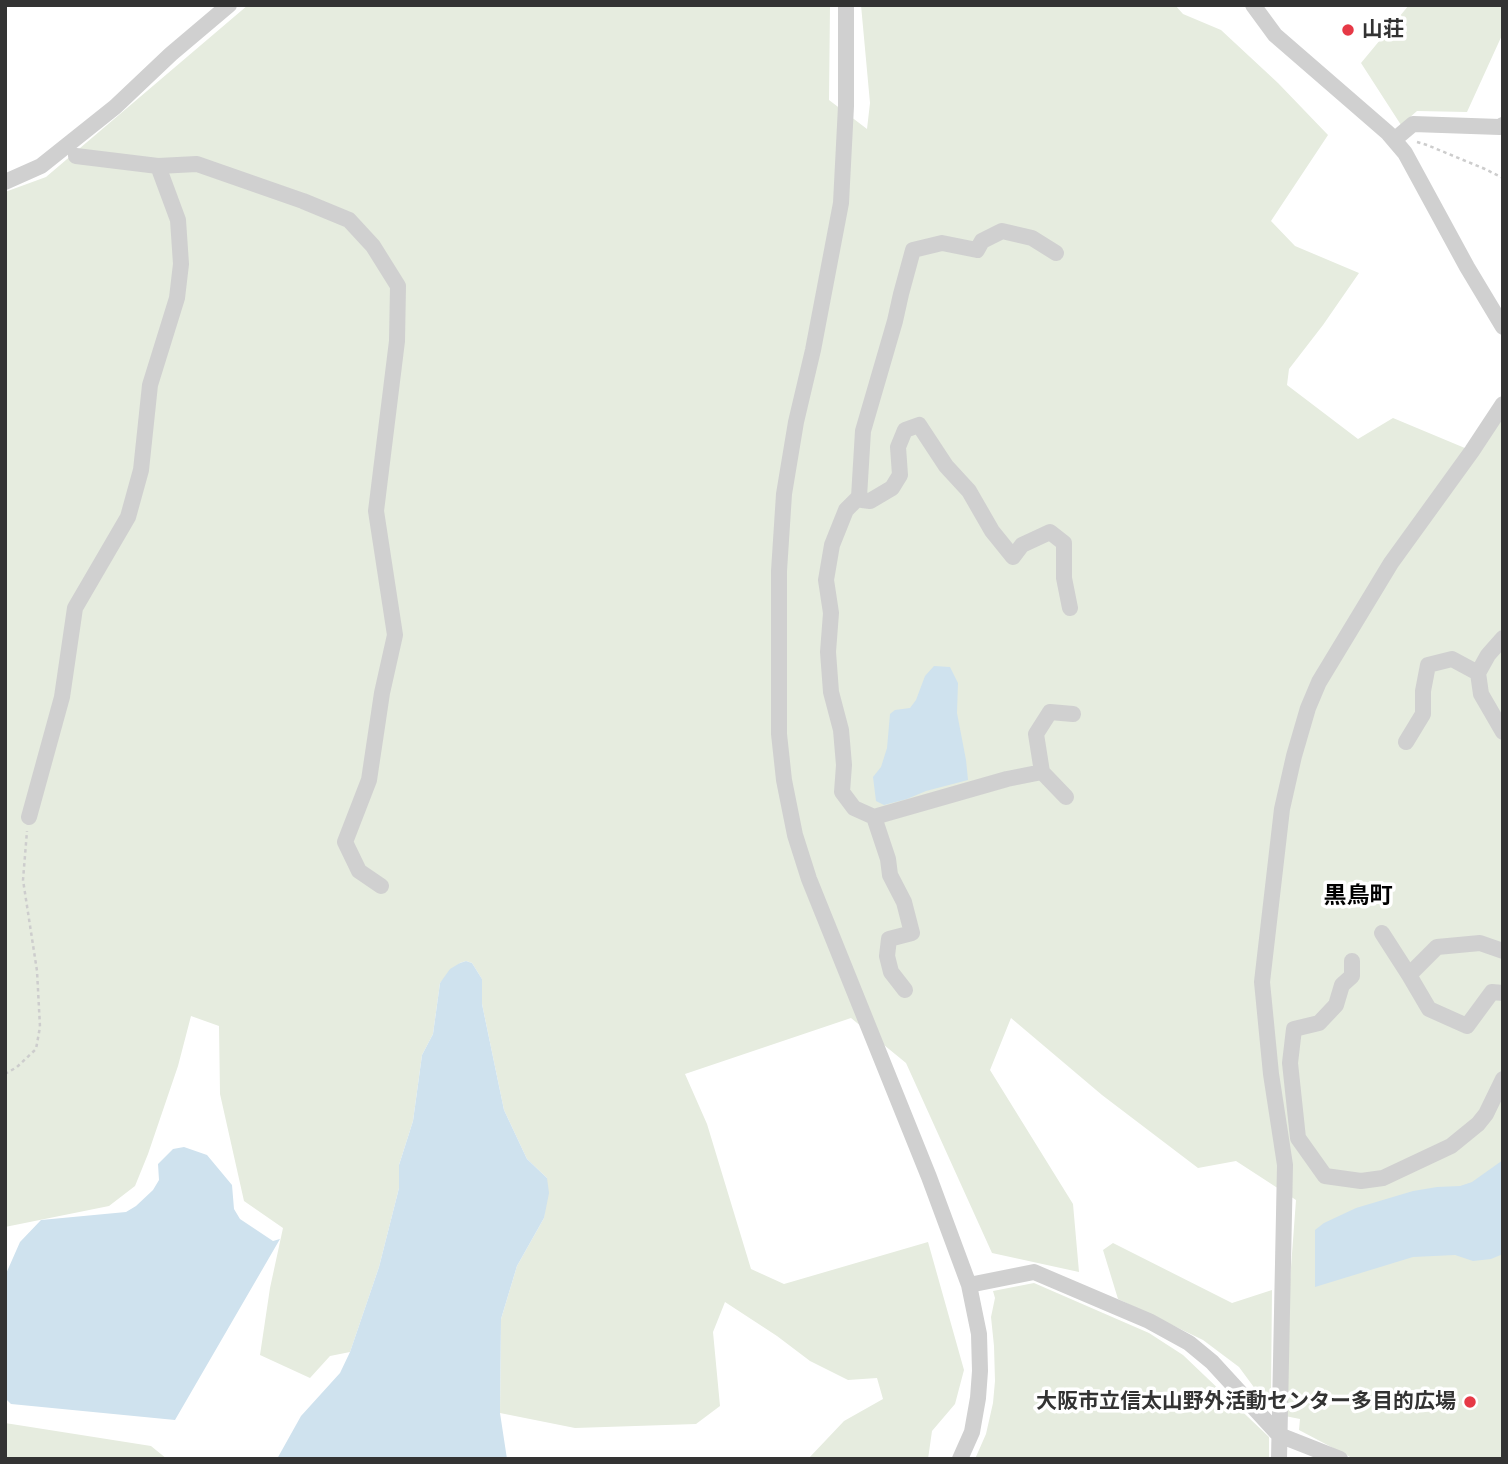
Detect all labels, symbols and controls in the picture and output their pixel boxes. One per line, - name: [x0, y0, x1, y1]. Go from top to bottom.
- place label: 山荘: [1362, 17, 1404, 43]
- marker: 山荘: [1340, 22, 1356, 38]
- district label: 黒鳥町: [1324, 883, 1392, 911]
- place label: 大阪市立信太山野外活動センター多目的広場: [1036, 1389, 1456, 1415]
- marker: 大阪市立信太山野外活動センター多目的広場: [1462, 1394, 1478, 1410]

